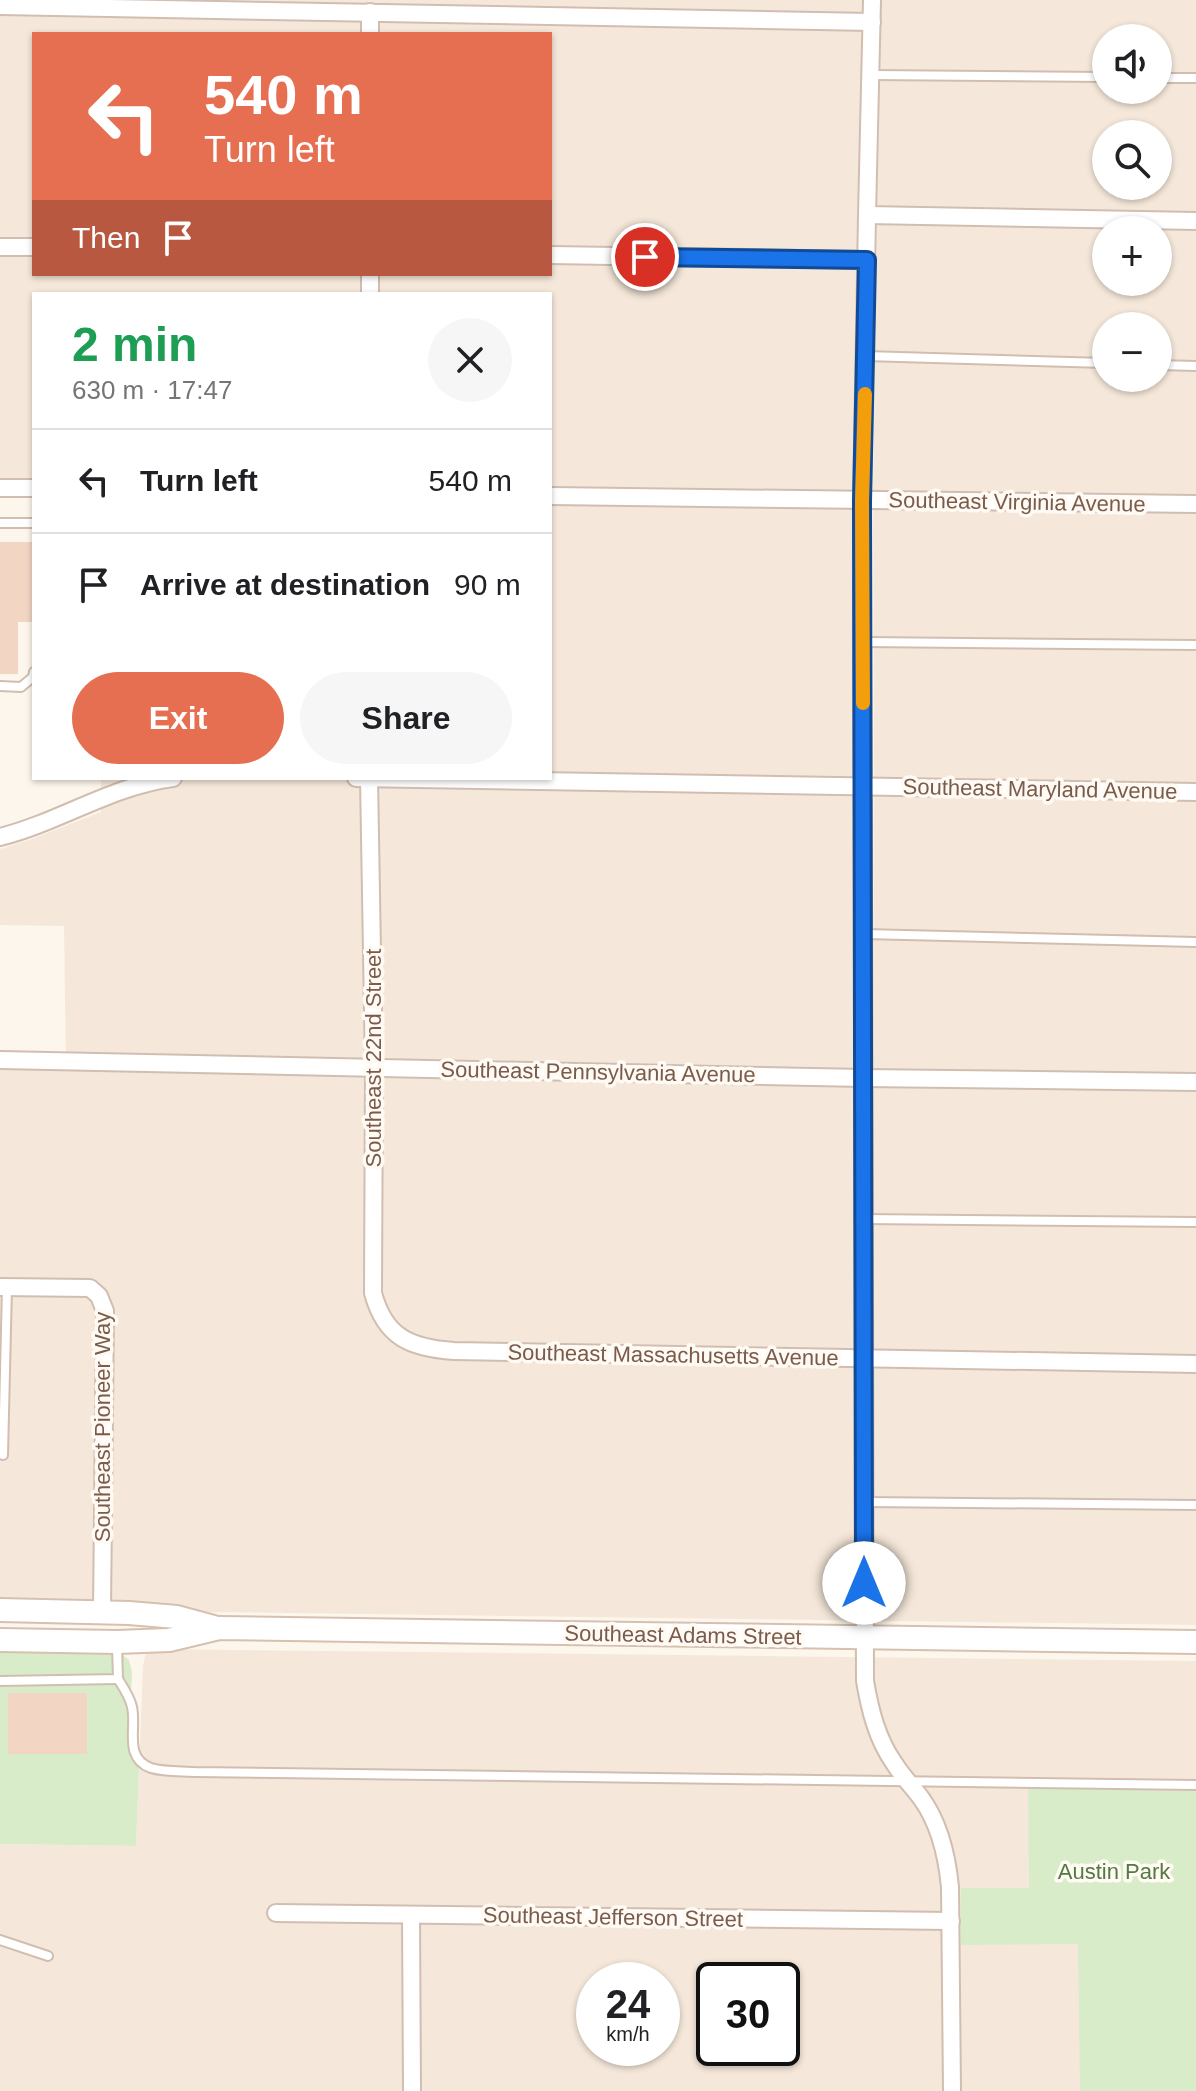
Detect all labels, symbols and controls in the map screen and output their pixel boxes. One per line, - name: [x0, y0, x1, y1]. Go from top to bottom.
- map controls: [1092, 24, 1172, 392]
- button: sound: [1092, 24, 1172, 104]
- text: 540 m: [204, 63, 363, 126]
- icon: left: [72, 64, 176, 168]
- button: search: [1092, 120, 1172, 200]
- text: Turn left: [204, 129, 335, 170]
- icon: arrive: [156, 216, 200, 260]
- button: +: [1092, 216, 1172, 296]
- text: Then: [72, 221, 140, 254]
- pin: [611, 223, 679, 291]
- icon: arrive: [623, 235, 667, 279]
- button: −: [1092, 312, 1172, 392]
- text: 2 min: [72, 318, 197, 371]
- button: close: [428, 318, 512, 402]
- text: 630 m · 17:47: [72, 375, 232, 405]
- icon: left: [72, 459, 116, 503]
- text: Turn left: [140, 464, 258, 497]
- text: 540 m: [429, 464, 512, 497]
- street label: Southeast Virginia Avenue: [888, 487, 1146, 517]
- icon: arrive: [72, 563, 116, 607]
- text: Arrive at destination: [140, 568, 430, 601]
- text: 90 m: [454, 568, 521, 601]
- button: Exit: [72, 672, 284, 764]
- button: Share: [300, 672, 512, 764]
- street label: Southeast Maryland Avenue: [902, 774, 1178, 804]
- street label: Southeast 22nd Street: [361, 949, 386, 1167]
- street label: Southeast Pennsylvania Avenue: [440, 1057, 756, 1087]
- street label: Southeast Pioneer Way: [90, 1312, 115, 1542]
- street label: Southeast Massachusetts Avenue: [507, 1340, 839, 1370]
- position arrow: [822, 1541, 906, 1625]
- street label: Southeast Adams Street: [564, 1620, 802, 1650]
- park label: Austin Park: [1058, 1859, 1171, 1884]
- street label: Southeast Jefferson Street: [483, 1902, 743, 1932]
- speed limit sign: 30: [696, 1962, 800, 2066]
- text: 24: [606, 1982, 650, 2026]
- text: km/h: [606, 2023, 650, 2045]

